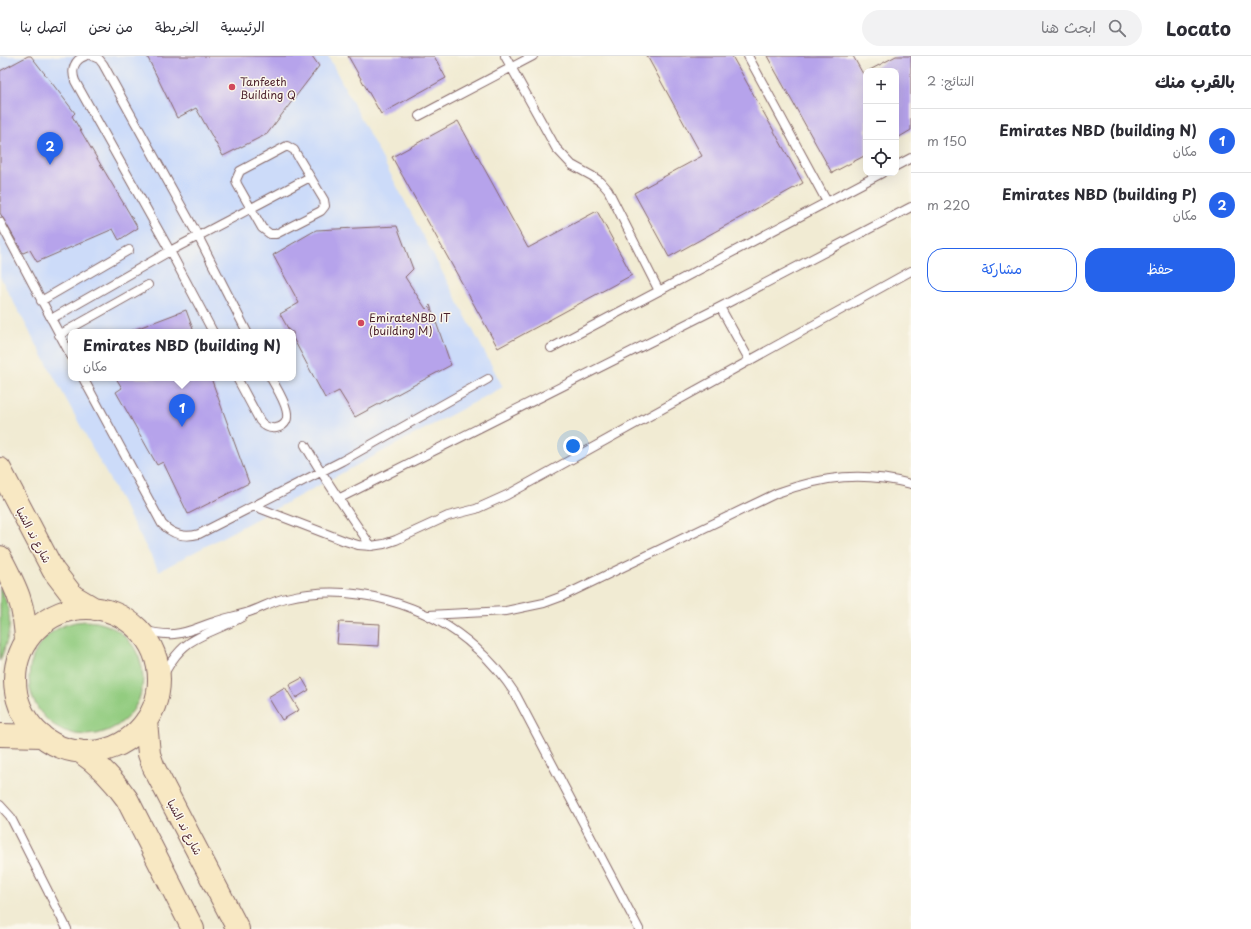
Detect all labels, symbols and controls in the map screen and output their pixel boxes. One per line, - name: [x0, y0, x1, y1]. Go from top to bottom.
- search box: [862, 10, 1142, 46]
- text: Locato: [1166, 14, 1231, 42]
- text: ابحث هنا: [1041, 15, 1096, 38]
- text: اتصل بنا: [20, 16, 66, 37]
- text: من نحن: [88, 16, 133, 37]
- text: الخريطة: [155, 16, 199, 37]
- text: الرئيسية: [221, 16, 265, 37]
- icon: search: [1106, 17, 1128, 39]
- map controls: [863, 68, 899, 176]
- button: +: [863, 68, 899, 104]
- text: بالقرب منك: [1155, 68, 1235, 94]
- text: النتائج: 2: [927, 71, 974, 90]
- place label: Tanfeeth Building Q: [240, 73, 296, 103]
- marker: Tanfeeth Building Q: [227, 82, 237, 92]
- button: −: [863, 104, 899, 140]
- text: Emirates NBD (building N): [999, 118, 1197, 141]
- text: 150 m: [927, 131, 967, 150]
- text: 1: [1219, 131, 1225, 150]
- pin: 2: [37, 132, 63, 165]
- button: locate: [863, 140, 899, 176]
- text: مكان: [1173, 141, 1197, 160]
- text: Emirates NBD (building P): [1002, 182, 1197, 205]
- text: 220 m: [927, 195, 970, 214]
- text: 2: [1217, 195, 1227, 214]
- text: مكان: [1173, 205, 1197, 224]
- button: مشاركة: [927, 248, 1077, 292]
- button: حفظ: [1085, 248, 1235, 292]
- place label: EmirateNBD IT (building M): [369, 309, 451, 339]
- marker: EmirateNBD IT (building M): [356, 318, 366, 328]
- popup: [68, 329, 296, 381]
- text: Emirates NBD (building N): [83, 333, 281, 356]
- text: مكان: [83, 356, 107, 375]
- pin: 1: [169, 394, 195, 427]
- your location: [563, 436, 583, 456]
- street label: شارع ند الشبا: [11, 504, 56, 566]
- street label: شارع ند الشبا: [162, 796, 207, 858]

